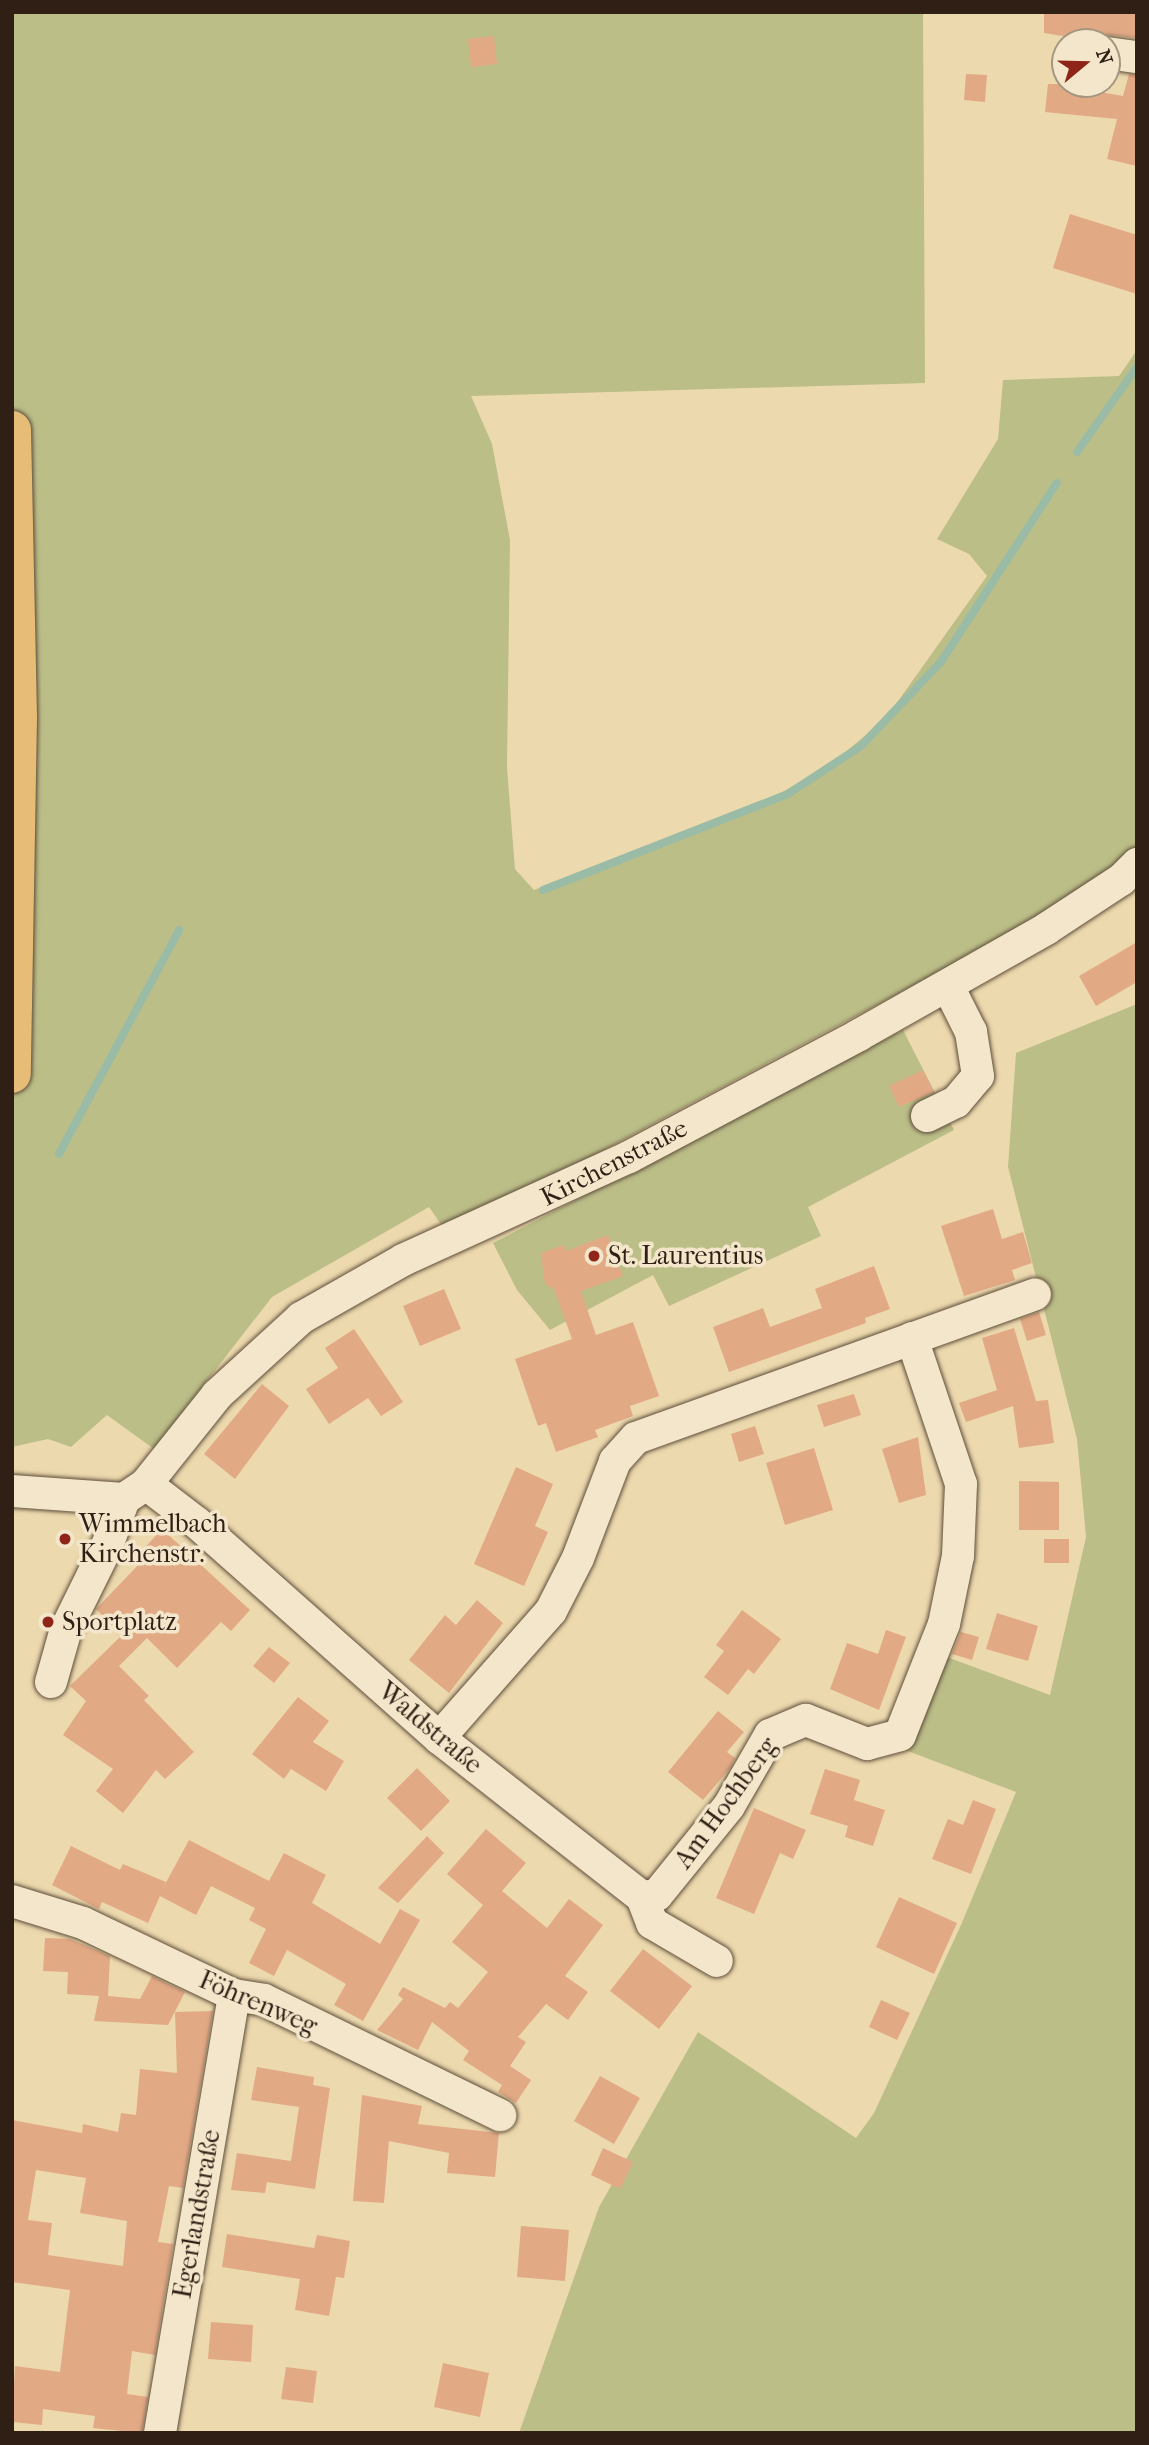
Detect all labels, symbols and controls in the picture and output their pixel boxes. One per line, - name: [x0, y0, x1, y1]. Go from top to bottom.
- north arrow: [1051, 28, 1121, 98]
- text: N: [1091, 46, 1117, 67]
- street label: Kirchenstraße: [535, 1113, 693, 1213]
- place label: St. Laurentius: [608, 1240, 763, 1272]
- marker: St. Laurentius: [586, 1248, 602, 1264]
- place label: Wimmelbach Kirchenstr.: [79, 1508, 227, 1570]
- marker: Wimmelbach Kirchenstr.: [57, 1531, 73, 1547]
- place label: Sportplatz: [62, 1606, 177, 1638]
- marker: Sportplatz: [40, 1614, 56, 1630]
- street label: Waldstraße: [372, 1676, 488, 1780]
- street label: Am Hochberg: [668, 1731, 784, 1875]
- street label: Föhrenweg: [194, 1964, 322, 2042]
- street label: Egerlandstraße: [167, 2127, 227, 2301]

